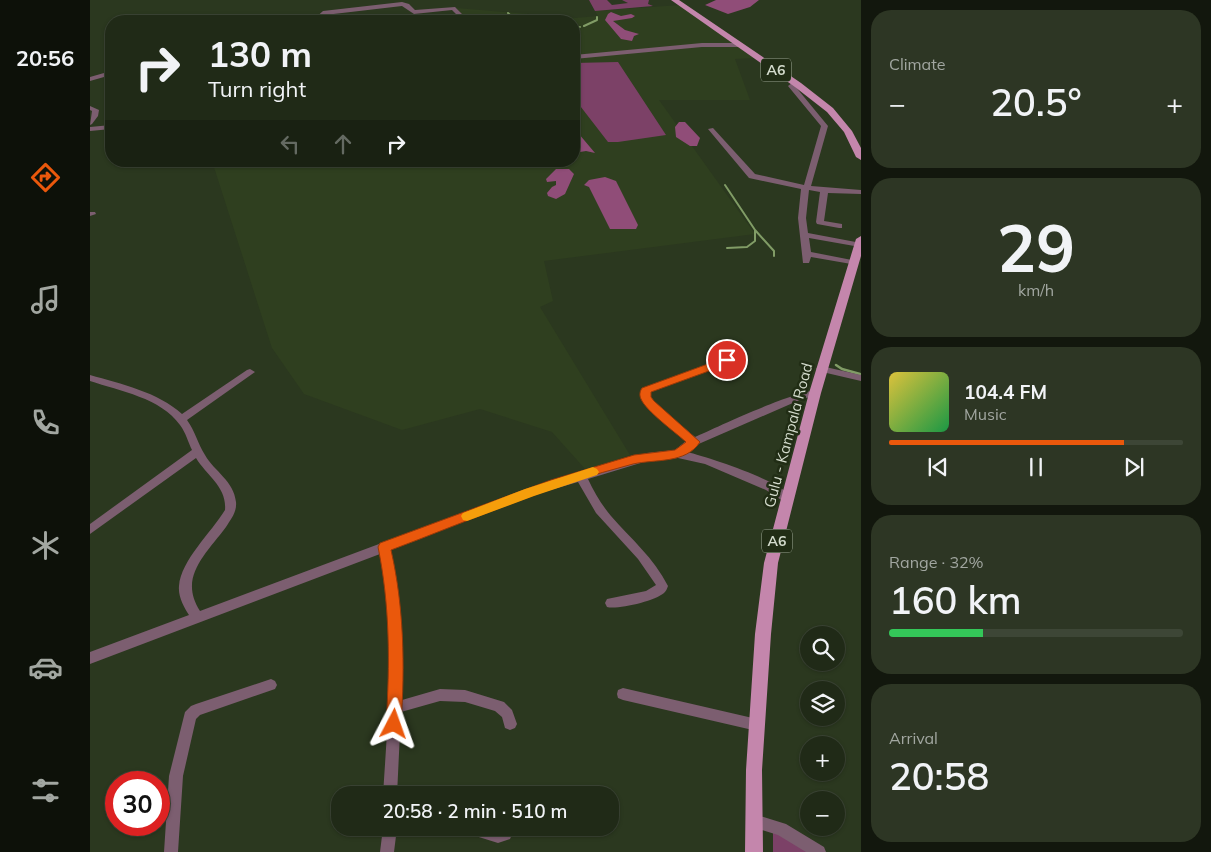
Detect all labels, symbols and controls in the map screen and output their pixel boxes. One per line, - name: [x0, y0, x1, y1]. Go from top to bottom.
- text: 130 m: [208, 32, 312, 76]
- icon: right: [125, 35, 190, 100]
- text: 20:56: [16, 44, 74, 72]
- text: Climate: [889, 54, 945, 74]
- road number: A6: [761, 58, 791, 82]
- text: Turn right: [208, 75, 306, 103]
- text: 20.5°: [990, 78, 1082, 126]
- text: −: [889, 86, 906, 121]
- text: +: [1166, 86, 1183, 121]
- icon: left: [276, 130, 304, 158]
- icon: ahead: [329, 130, 357, 158]
- icon: right: [382, 130, 410, 158]
- icon: directions: [28, 160, 63, 195]
- text: 29: [997, 207, 1075, 288]
- text: km/h: [1018, 280, 1054, 300]
- icon: music: [28, 282, 63, 317]
- pin: [706, 339, 748, 381]
- icon: arrive: [713, 346, 741, 374]
- street label: Gulu - Kampala Road: [760, 361, 816, 509]
- text: 104.4 FM: [964, 380, 1047, 404]
- text: Music: [964, 404, 1007, 424]
- icon: phone: [28, 405, 63, 440]
- icon: previous: [924, 453, 952, 481]
- icon: pause: [1022, 453, 1050, 481]
- icon: next: [1120, 453, 1148, 481]
- icon: climate: [28, 528, 63, 563]
- road number: A6: [762, 530, 792, 552]
- text: Range · 32%: [889, 552, 984, 572]
- text: 160 km: [889, 576, 1022, 624]
- map controls: [800, 626, 845, 836]
- button: search: [800, 626, 845, 671]
- icon: car: [28, 650, 63, 685]
- button: layers: [800, 681, 845, 726]
- position arrow: [367, 697, 419, 749]
- text: Arrival: [889, 728, 938, 748]
- button: +: [800, 736, 845, 781]
- text: 20:58: [889, 752, 989, 800]
- speed limit sign: 30: [105, 771, 170, 836]
- icon: filters: [28, 773, 63, 808]
- button: −: [800, 791, 845, 836]
- text: 20:58 · 2 min · 510 m: [382, 799, 568, 823]

